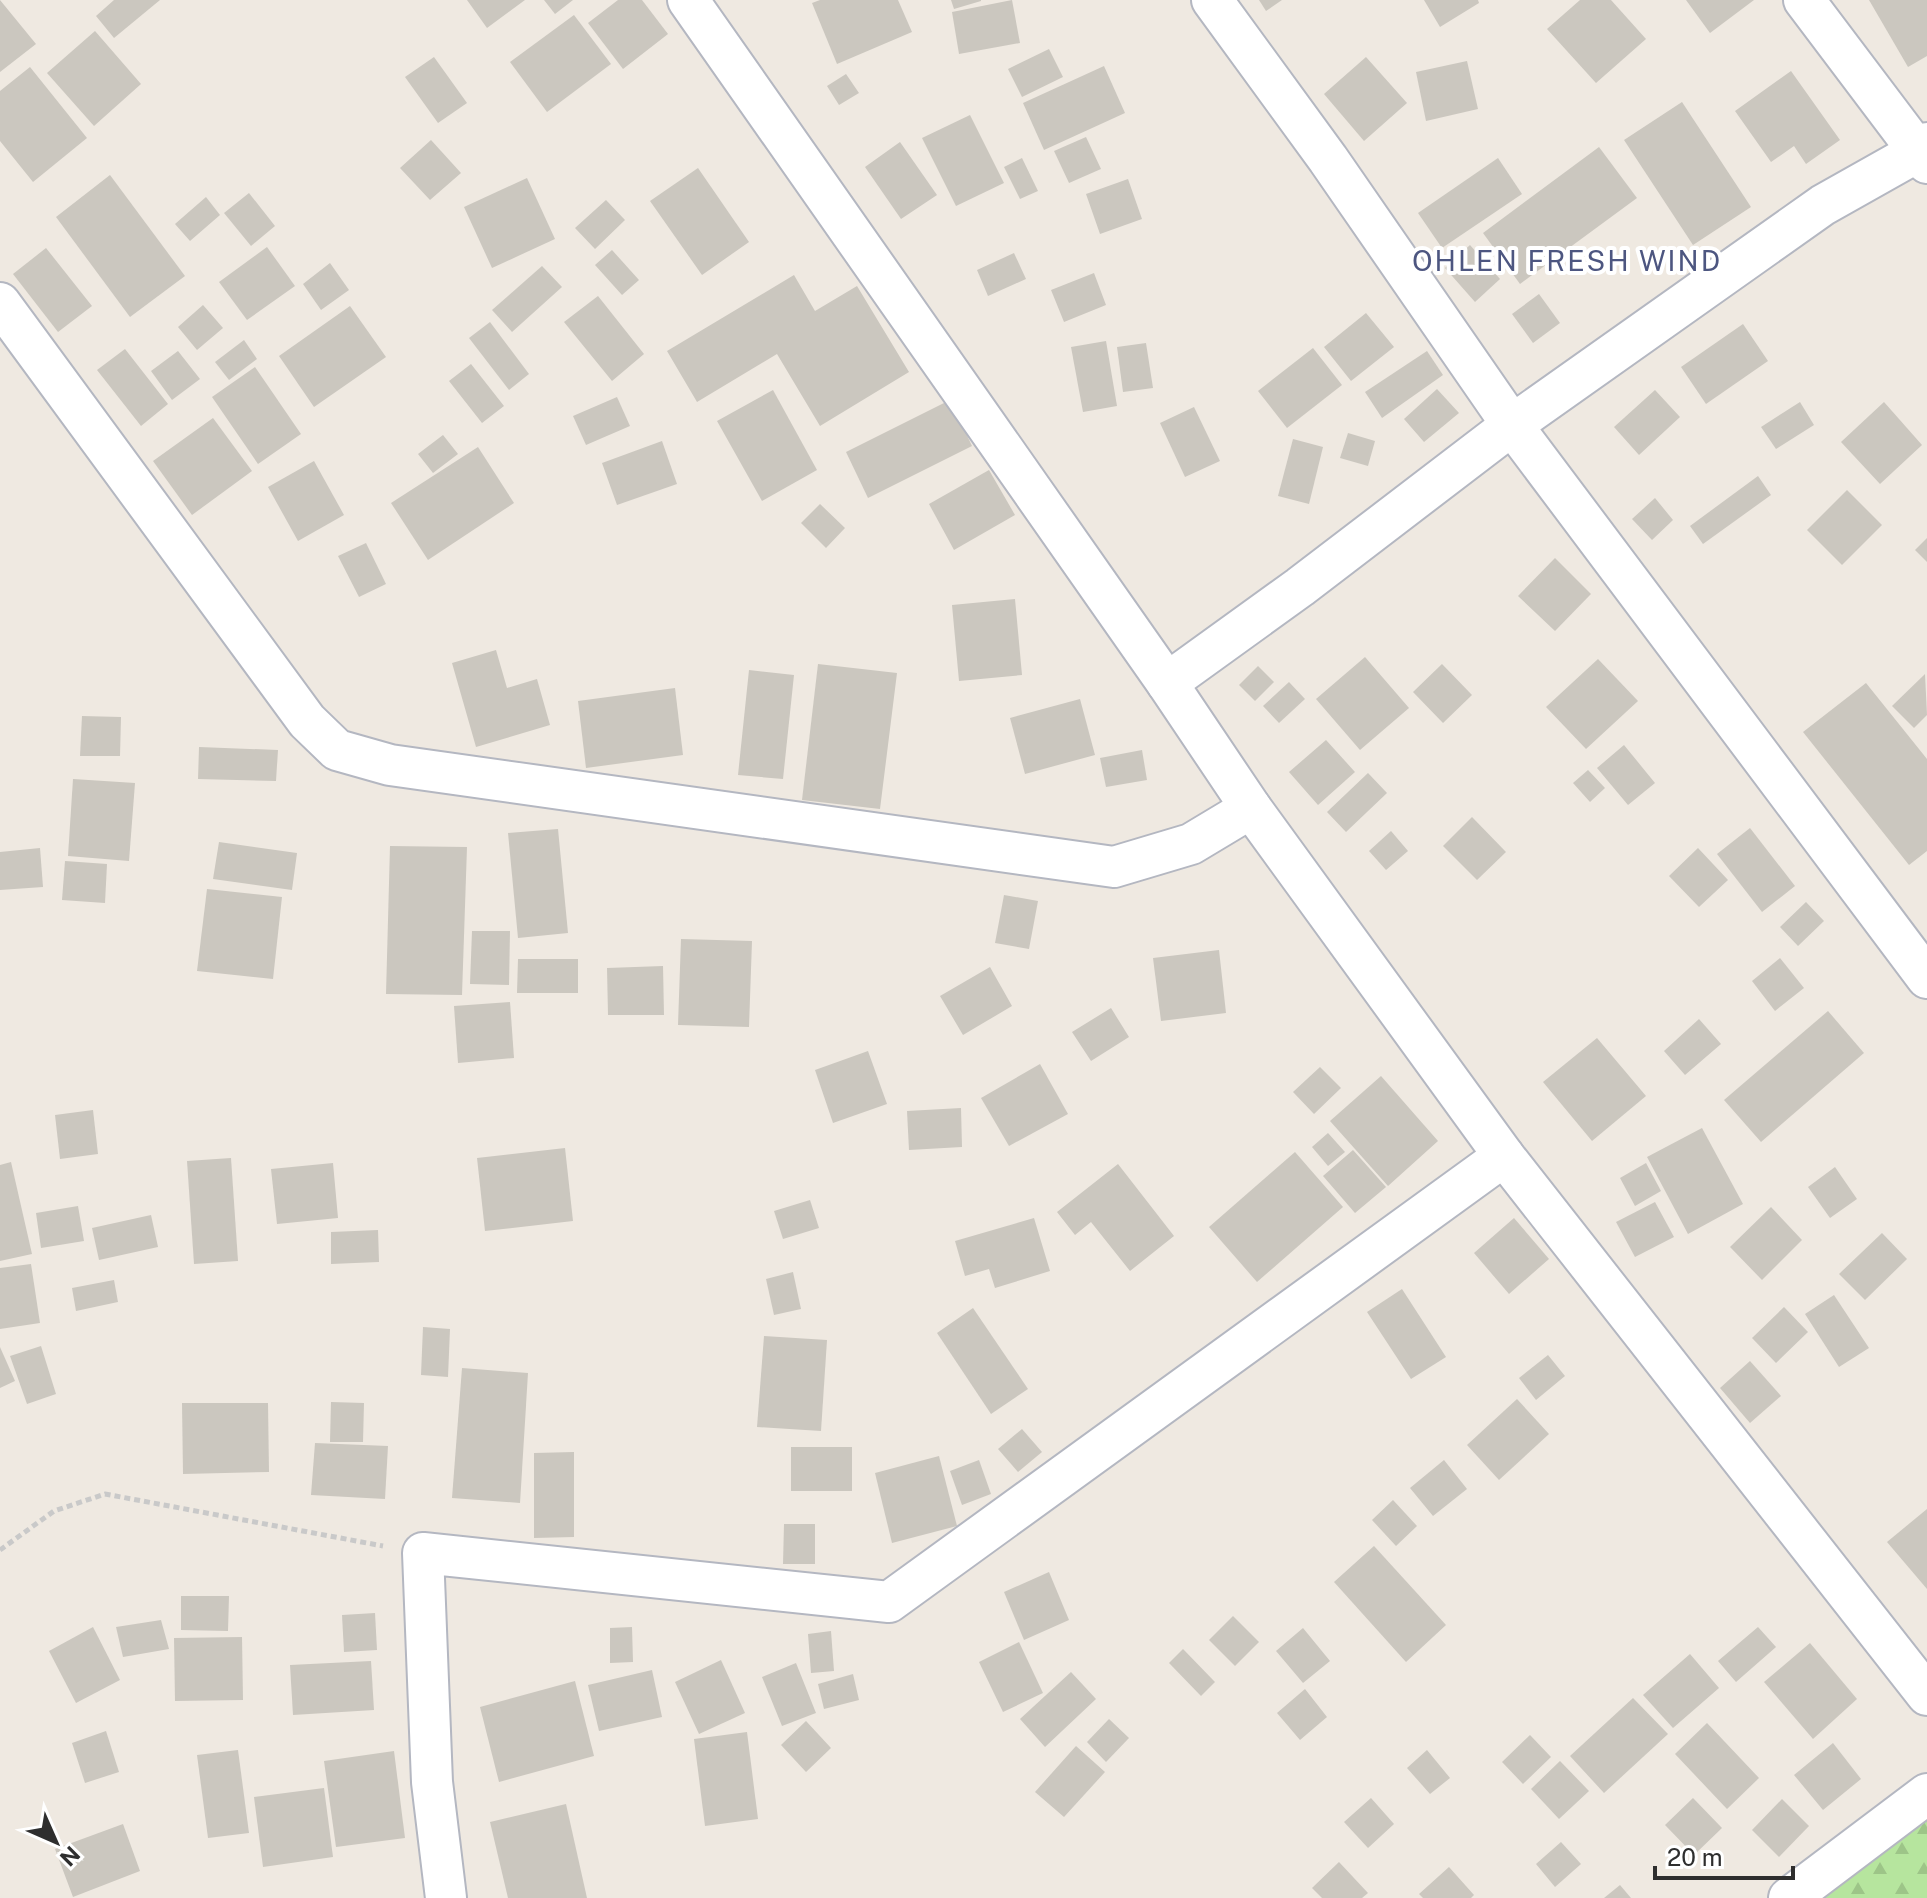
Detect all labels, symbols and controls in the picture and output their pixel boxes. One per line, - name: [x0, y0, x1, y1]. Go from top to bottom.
- district label: OHLEN FRESH WIND: [1412, 244, 1722, 277]
- north arrow: [16, 1802, 96, 1882]
- scale bar: [1655, 1830, 1793, 1880]
- text: N: [55, 1841, 85, 1871]
- text: 20 m: [1667, 1843, 1723, 1871]

